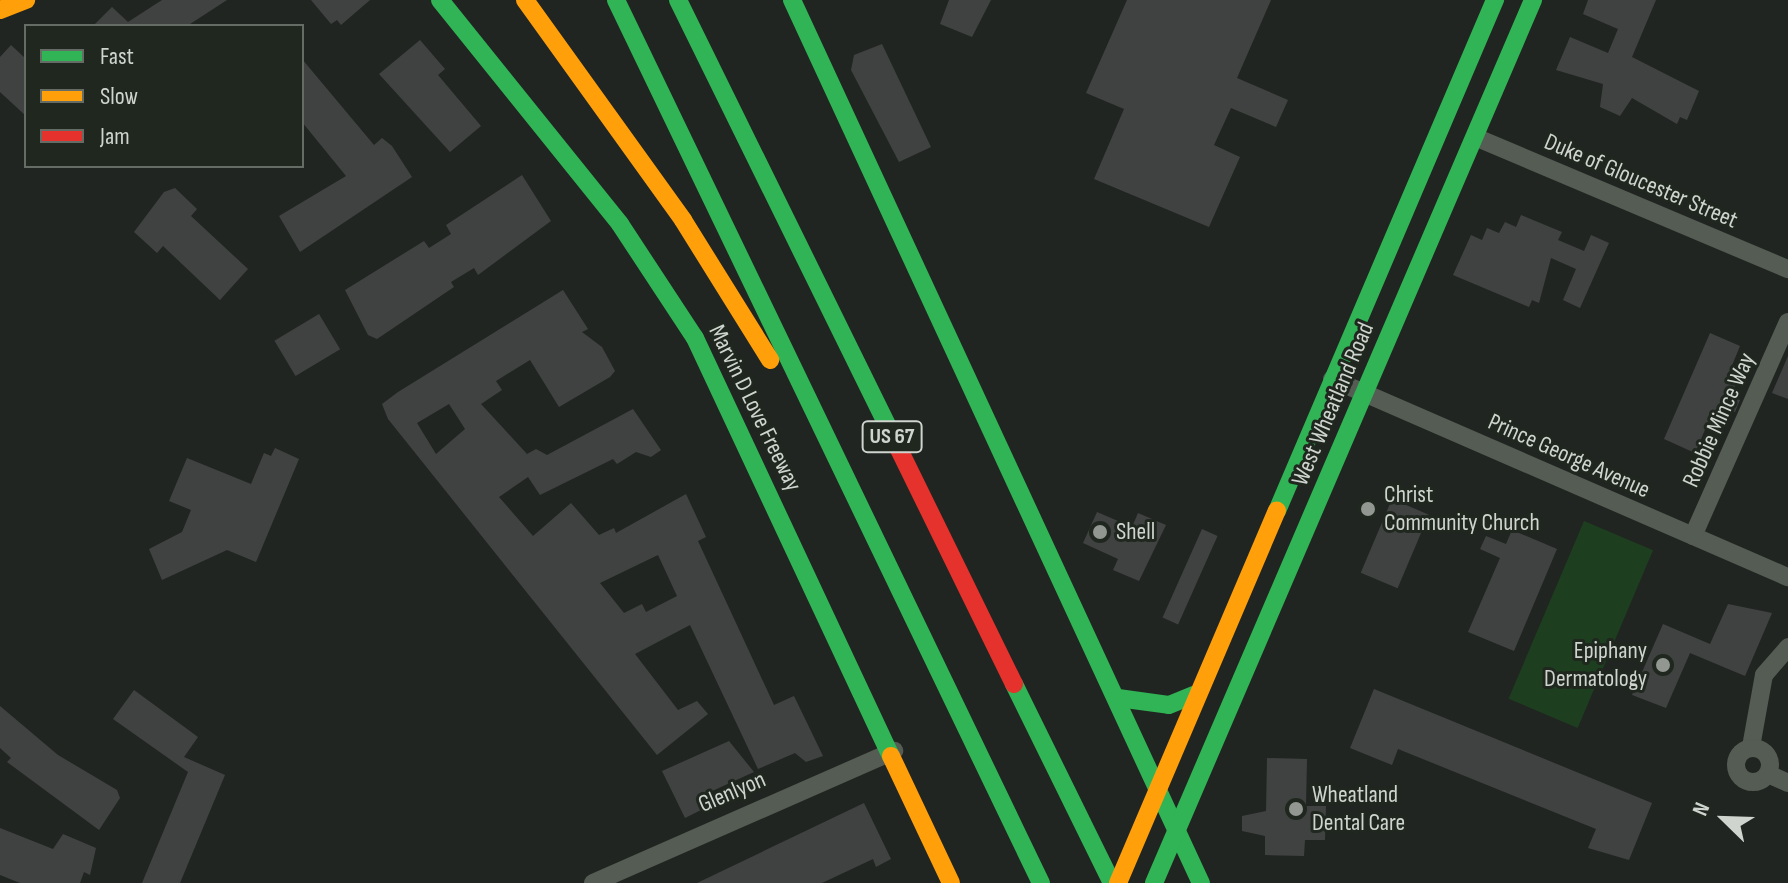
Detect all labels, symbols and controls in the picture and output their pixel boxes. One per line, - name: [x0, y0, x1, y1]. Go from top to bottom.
- legend: [24, 24, 304, 168]
- text: Fast: [100, 42, 134, 71]
- text: Slow: [100, 82, 138, 111]
- text: Jam: [100, 122, 130, 151]
- street label: Duke of Gloucester Street: [1540, 127, 1742, 235]
- street label: West Wheatland Road: [1286, 318, 1380, 490]
- street label: Marvin D Love Freeway: [702, 320, 808, 496]
- street label: Robbie Mince Way: [1677, 348, 1761, 492]
- street label: Prince George Avenue: [1484, 407, 1654, 505]
- road number: US 67: [860, 419, 924, 455]
- place label: Christ Community Church: [1384, 481, 1540, 537]
- marker: Christ Community Church: [1359, 500, 1377, 518]
- place label: Shell: [1116, 518, 1155, 546]
- marker: Shell: [1091, 523, 1109, 541]
- place label: Epiphany Dermatology: [1544, 637, 1647, 693]
- marker: Epiphany Dermatology: [1654, 656, 1672, 674]
- street label: Glenlyon: [694, 765, 770, 819]
- north arrow: [1684, 779, 1764, 859]
- place label: Wheatland Dental Care: [1312, 781, 1405, 837]
- text: N: [1687, 799, 1716, 820]
- marker: Wheatland Dental Care: [1287, 800, 1305, 818]

